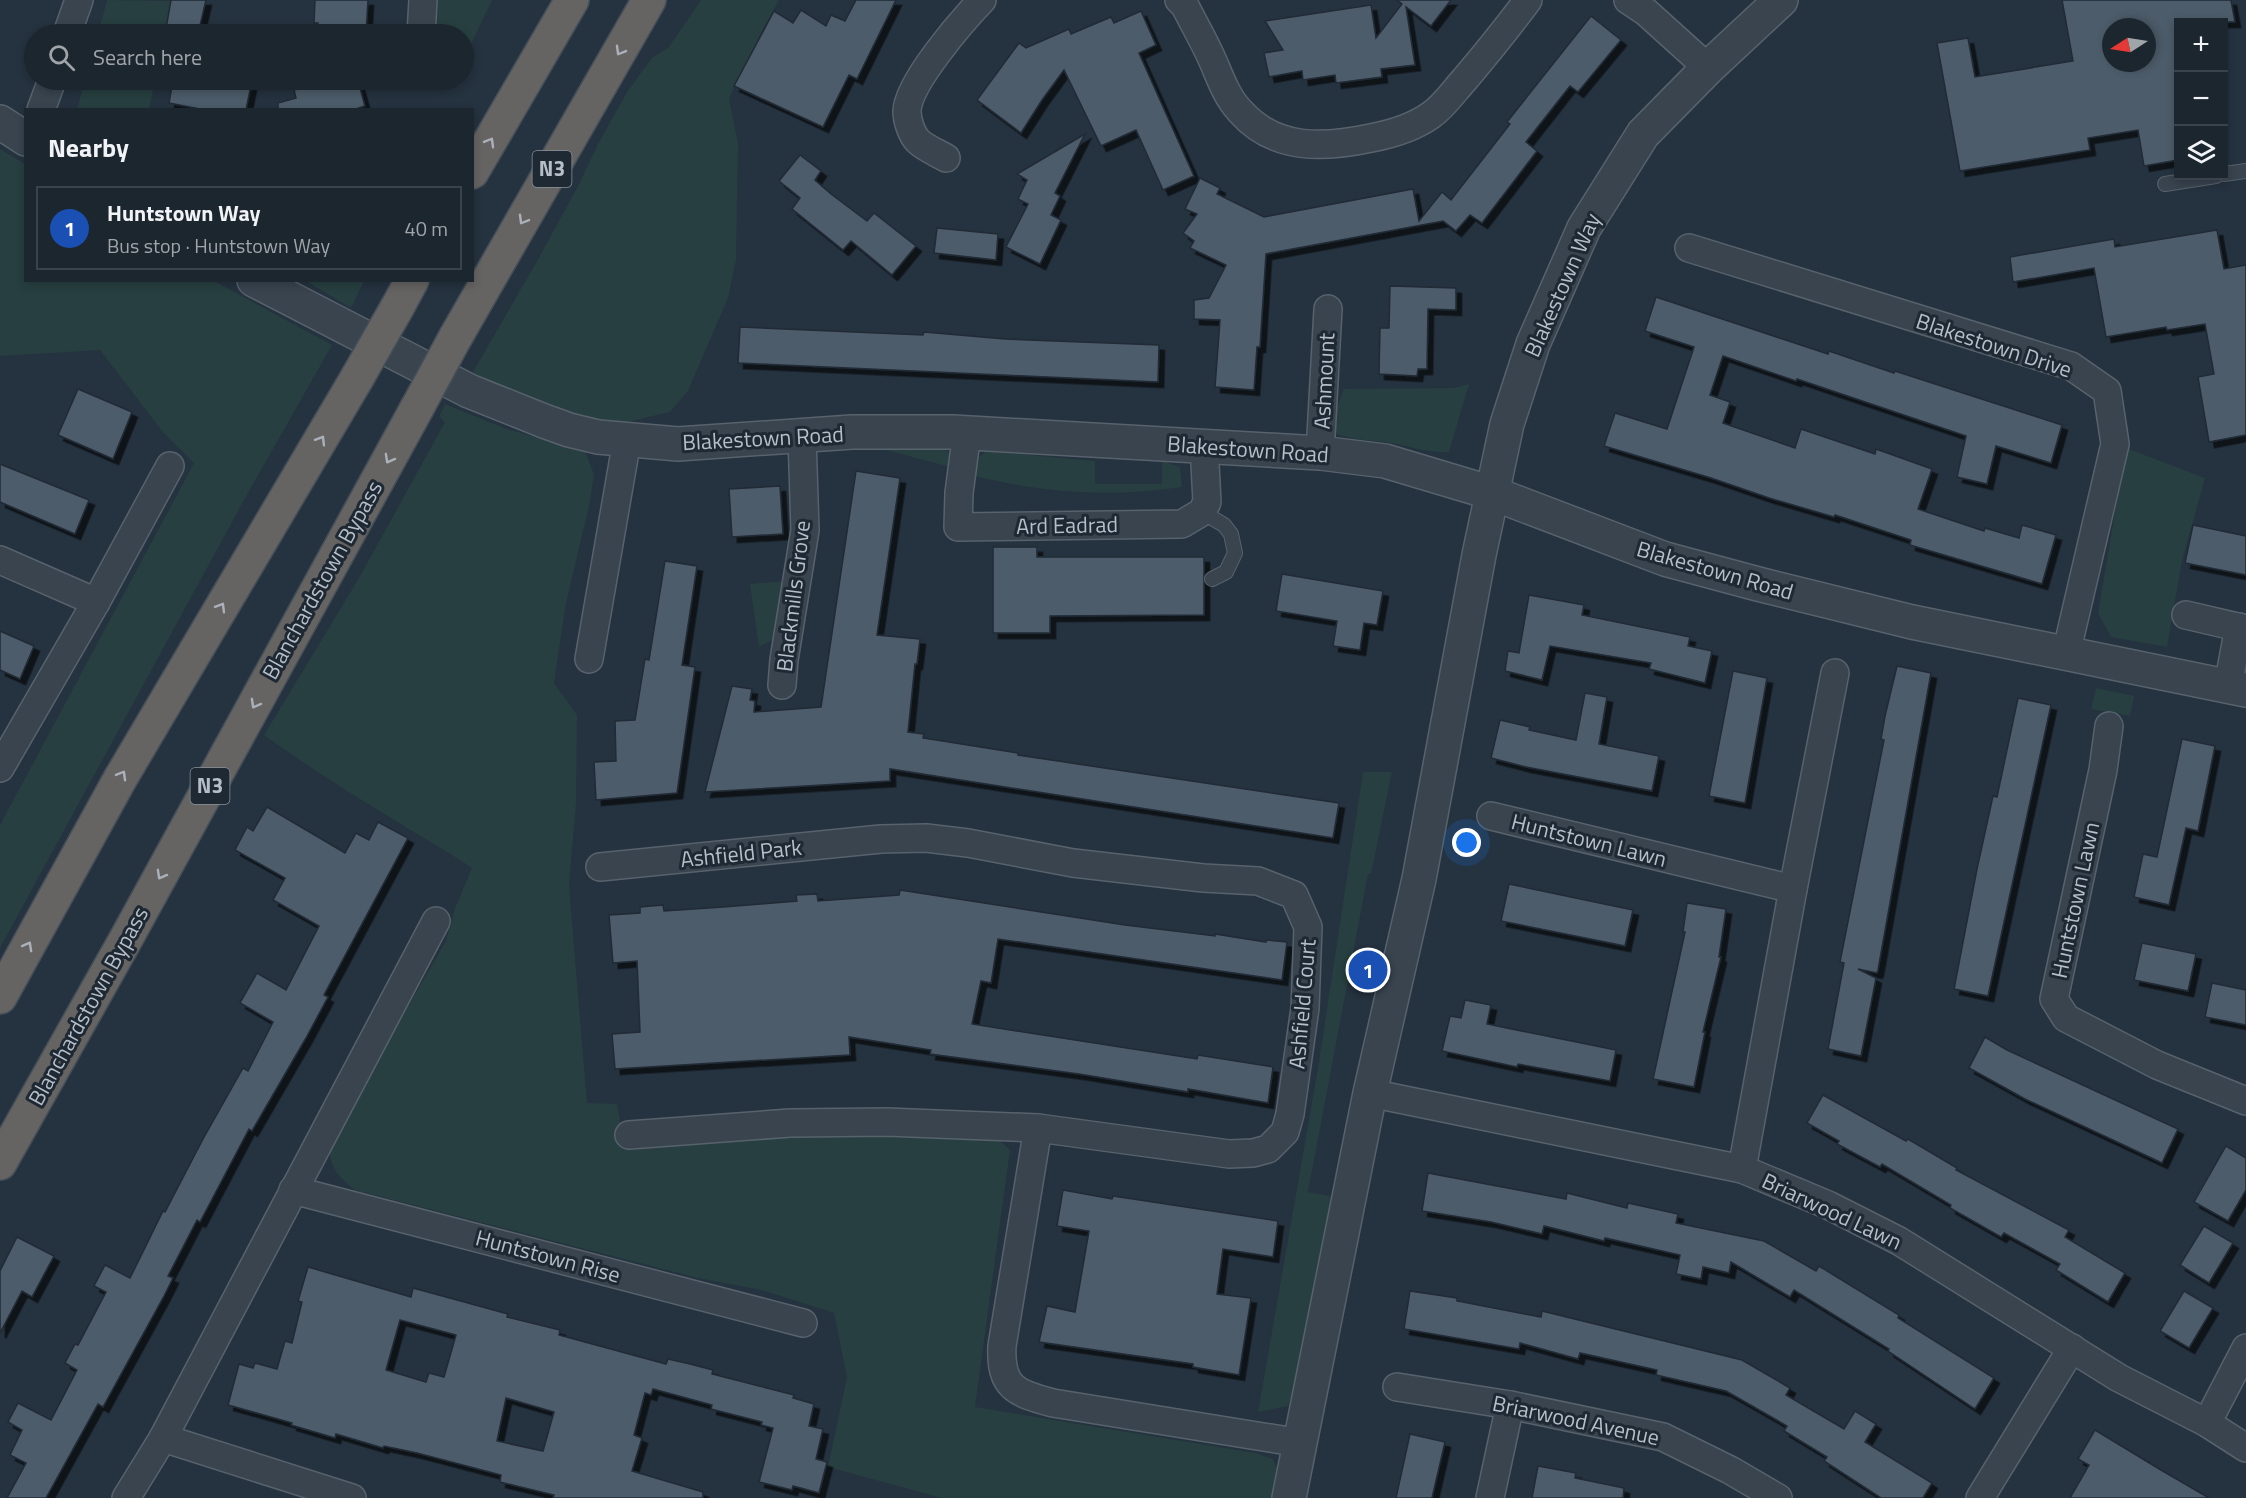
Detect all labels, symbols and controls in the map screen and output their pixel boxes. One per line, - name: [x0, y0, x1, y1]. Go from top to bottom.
- north arrow: [2102, 18, 2156, 72]
- map controls: [2174, 18, 2228, 180]
- button: +: [2174, 18, 2228, 72]
- search box: [24, 24, 474, 90]
- text: Search here: [93, 40, 202, 74]
- icon: search: [45, 41, 78, 74]
- one-way arrow: [615, 45, 627, 55]
- button: −: [2174, 72, 2228, 126]
- button: layers: [2174, 126, 2228, 180]
- text: Nearby: [48, 128, 129, 167]
- one-way arrow: [483, 138, 495, 148]
- road number: N3: [532, 151, 572, 187]
- text: Huntstown Way: [107, 196, 261, 230]
- street label: Blakestown Way: [1515, 207, 1609, 363]
- text: 1: [64, 213, 75, 244]
- text: 40 m: [404, 213, 448, 244]
- one-way arrow: [519, 214, 530, 224]
- text: Bus stop · Huntstown Way: [107, 230, 330, 261]
- street label: Blakestown Drive: [1912, 304, 2076, 386]
- street label: Ashmount: [1305, 332, 1344, 430]
- street label: Blakestown Road: [681, 417, 845, 459]
- street label: Blakestown Road: [1166, 426, 1330, 472]
- one-way arrow: [313, 436, 325, 446]
- one-way arrow: [385, 453, 396, 463]
- street label: Blanchardstown Bypass: [253, 474, 391, 686]
- street label: Ard Eadrad: [1016, 507, 1118, 543]
- street label: Blackmills Grove: [767, 518, 819, 674]
- street label: Blakestown Road: [1633, 531, 1797, 609]
- one-way arrow: [213, 603, 225, 613]
- one-way arrow: [251, 697, 262, 708]
- road number: N3: [190, 768, 230, 804]
- one-way arrow: [115, 771, 127, 781]
- street label: Huntstown Lawn: [1508, 804, 1670, 876]
- street label: Huntstown Lawn: [2042, 819, 2108, 981]
- your location: [1452, 828, 1481, 857]
- street label: Ashfield Park: [679, 830, 804, 876]
- one-way arrow: [157, 868, 168, 879]
- street label: Blanchardstown Bypass: [19, 900, 157, 1112]
- street label: Ashfield Court: [1279, 937, 1325, 1070]
- one-way arrow: [21, 942, 32, 952]
- pin: 1: [1348, 948, 1388, 992]
- street label: Briarwood Lawn: [1756, 1164, 1908, 1258]
- street label: Huntstown Rise: [472, 1220, 624, 1292]
- street label: Briarwood Avenue: [1489, 1386, 1663, 1454]

